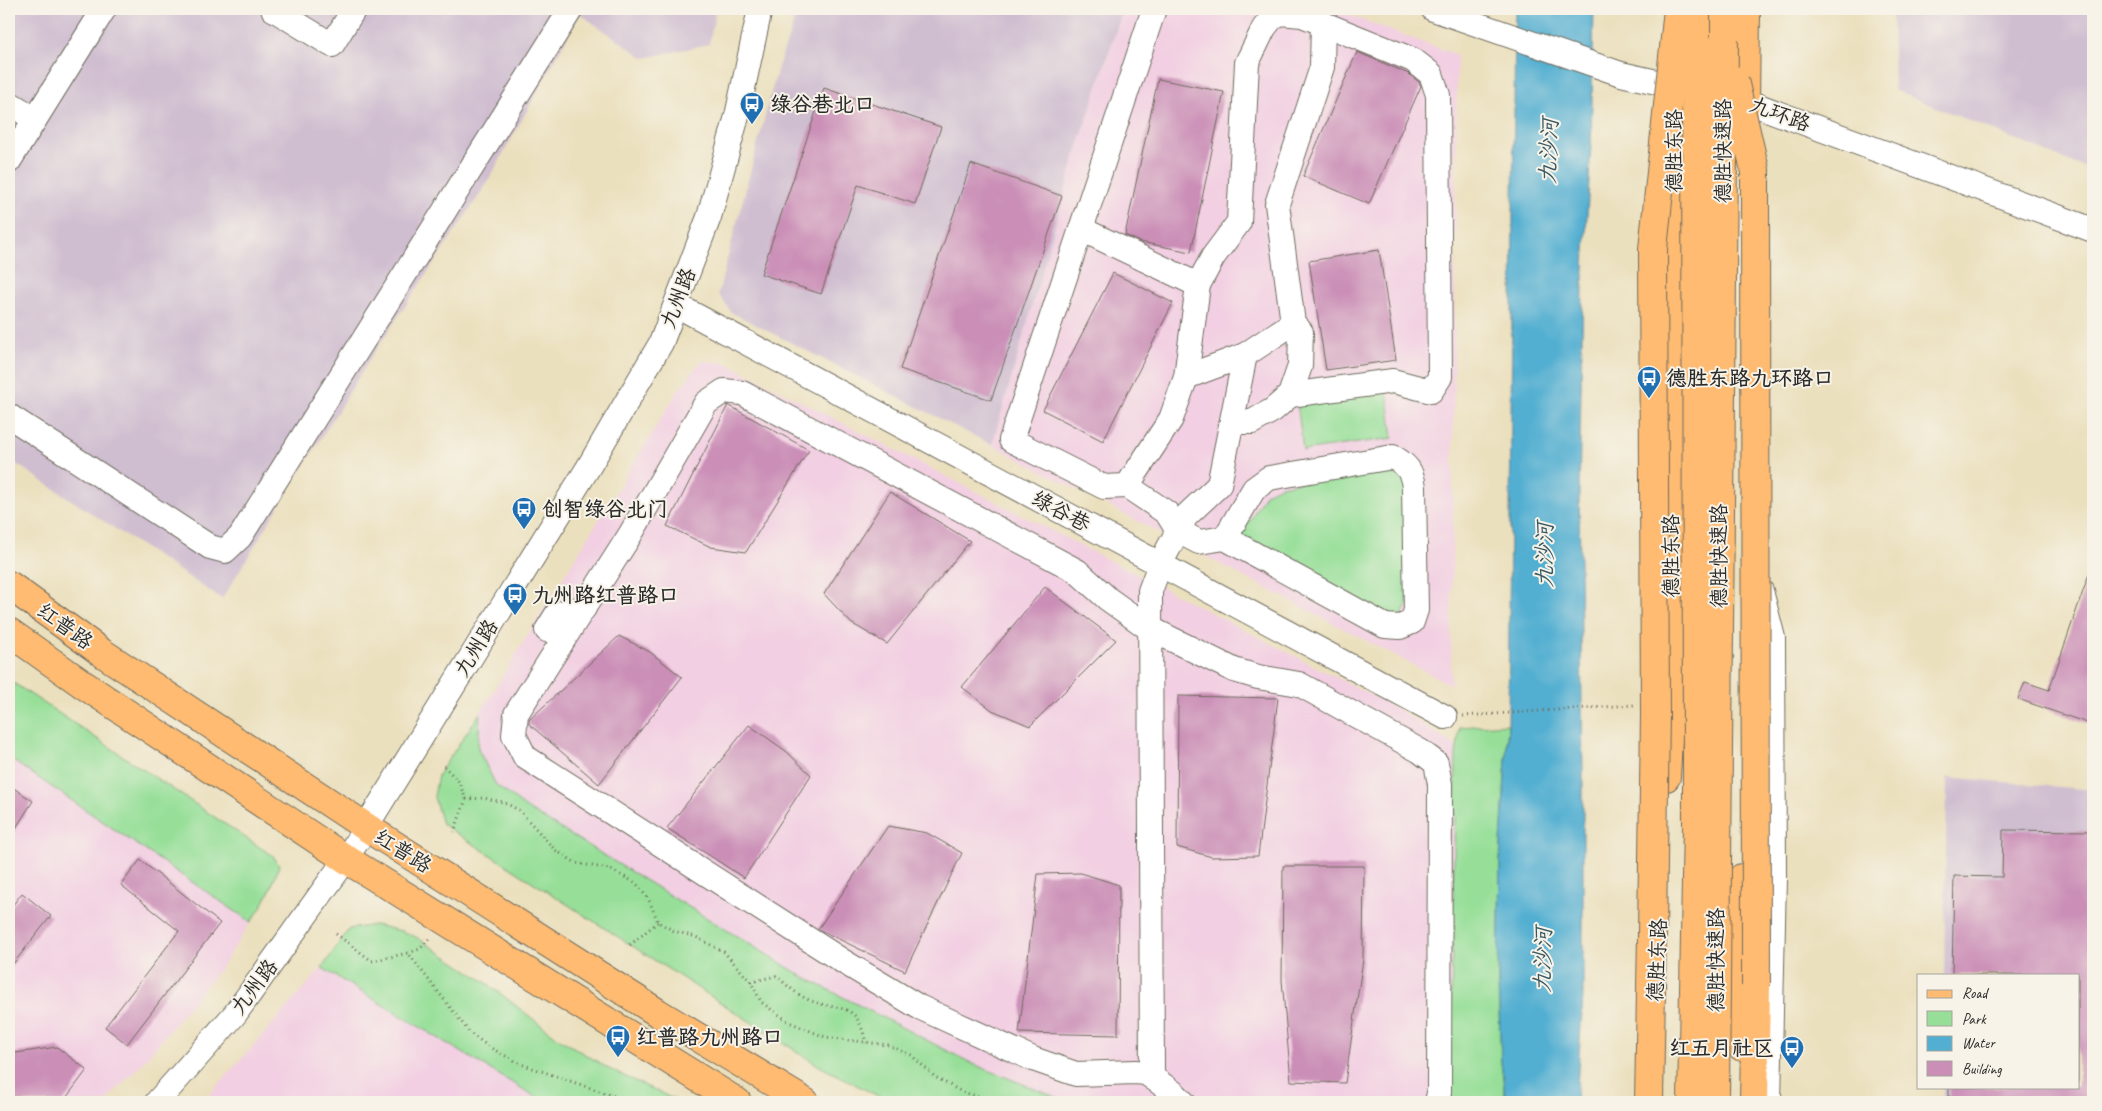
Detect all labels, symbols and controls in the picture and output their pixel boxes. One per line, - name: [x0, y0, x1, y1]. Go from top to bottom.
- bus stop icon: 绿谷巷北口: [739, 91, 765, 125]
- place label: 绿谷巷北口: [770, 91, 875, 117]
- street label: 九环路: [1746, 91, 1814, 137]
- street label: 德胜快速路: [1710, 99, 1736, 204]
- street label: 德胜东路: [1661, 109, 1687, 193]
- water label: 九沙河: [1534, 115, 1564, 184]
- street label: 九州路: [655, 264, 701, 332]
- bus stop icon: 德胜东路九环路口: [1636, 365, 1662, 399]
- place label: 德胜东路九环路口: [1666, 365, 1834, 391]
- street label: 绿谷巷: [1027, 485, 1095, 537]
- bus stop icon: 创智绿谷北门: [511, 496, 537, 530]
- place label: 创智绿谷北门: [542, 496, 668, 522]
- street label: 德胜快速路: [1706, 504, 1732, 609]
- street label: 德胜东路: [1658, 514, 1684, 598]
- water label: 九沙河: [1531, 519, 1559, 588]
- bus stop icon: 九州路红普路口: [502, 582, 528, 616]
- place label: 九州路红普路口: [532, 582, 679, 608]
- street label: 红普路: [32, 597, 98, 655]
- street label: 九州路: [448, 614, 504, 682]
- street label: 红普路: [369, 823, 437, 879]
- street label: 德胜快速路: [1703, 908, 1729, 1013]
- street label: 德胜东路: [1642, 917, 1672, 1003]
- water label: 九沙河: [1528, 924, 1558, 993]
- street label: 九州路: [225, 954, 283, 1020]
- legend: [1917, 974, 2080, 1088]
- text: Road: [1962, 984, 1989, 1003]
- text: Park: [1962, 1010, 1987, 1029]
- bus stop icon: 红普路九州路口: [605, 1024, 631, 1058]
- place label: 红普路九州路口: [636, 1024, 783, 1050]
- text: Water: [1962, 1034, 1996, 1053]
- place label: 红五月社区: [1669, 1035, 1774, 1061]
- bus stop icon: 红五月社区: [1779, 1035, 1805, 1069]
- text: Building: [1962, 1060, 2002, 1079]

